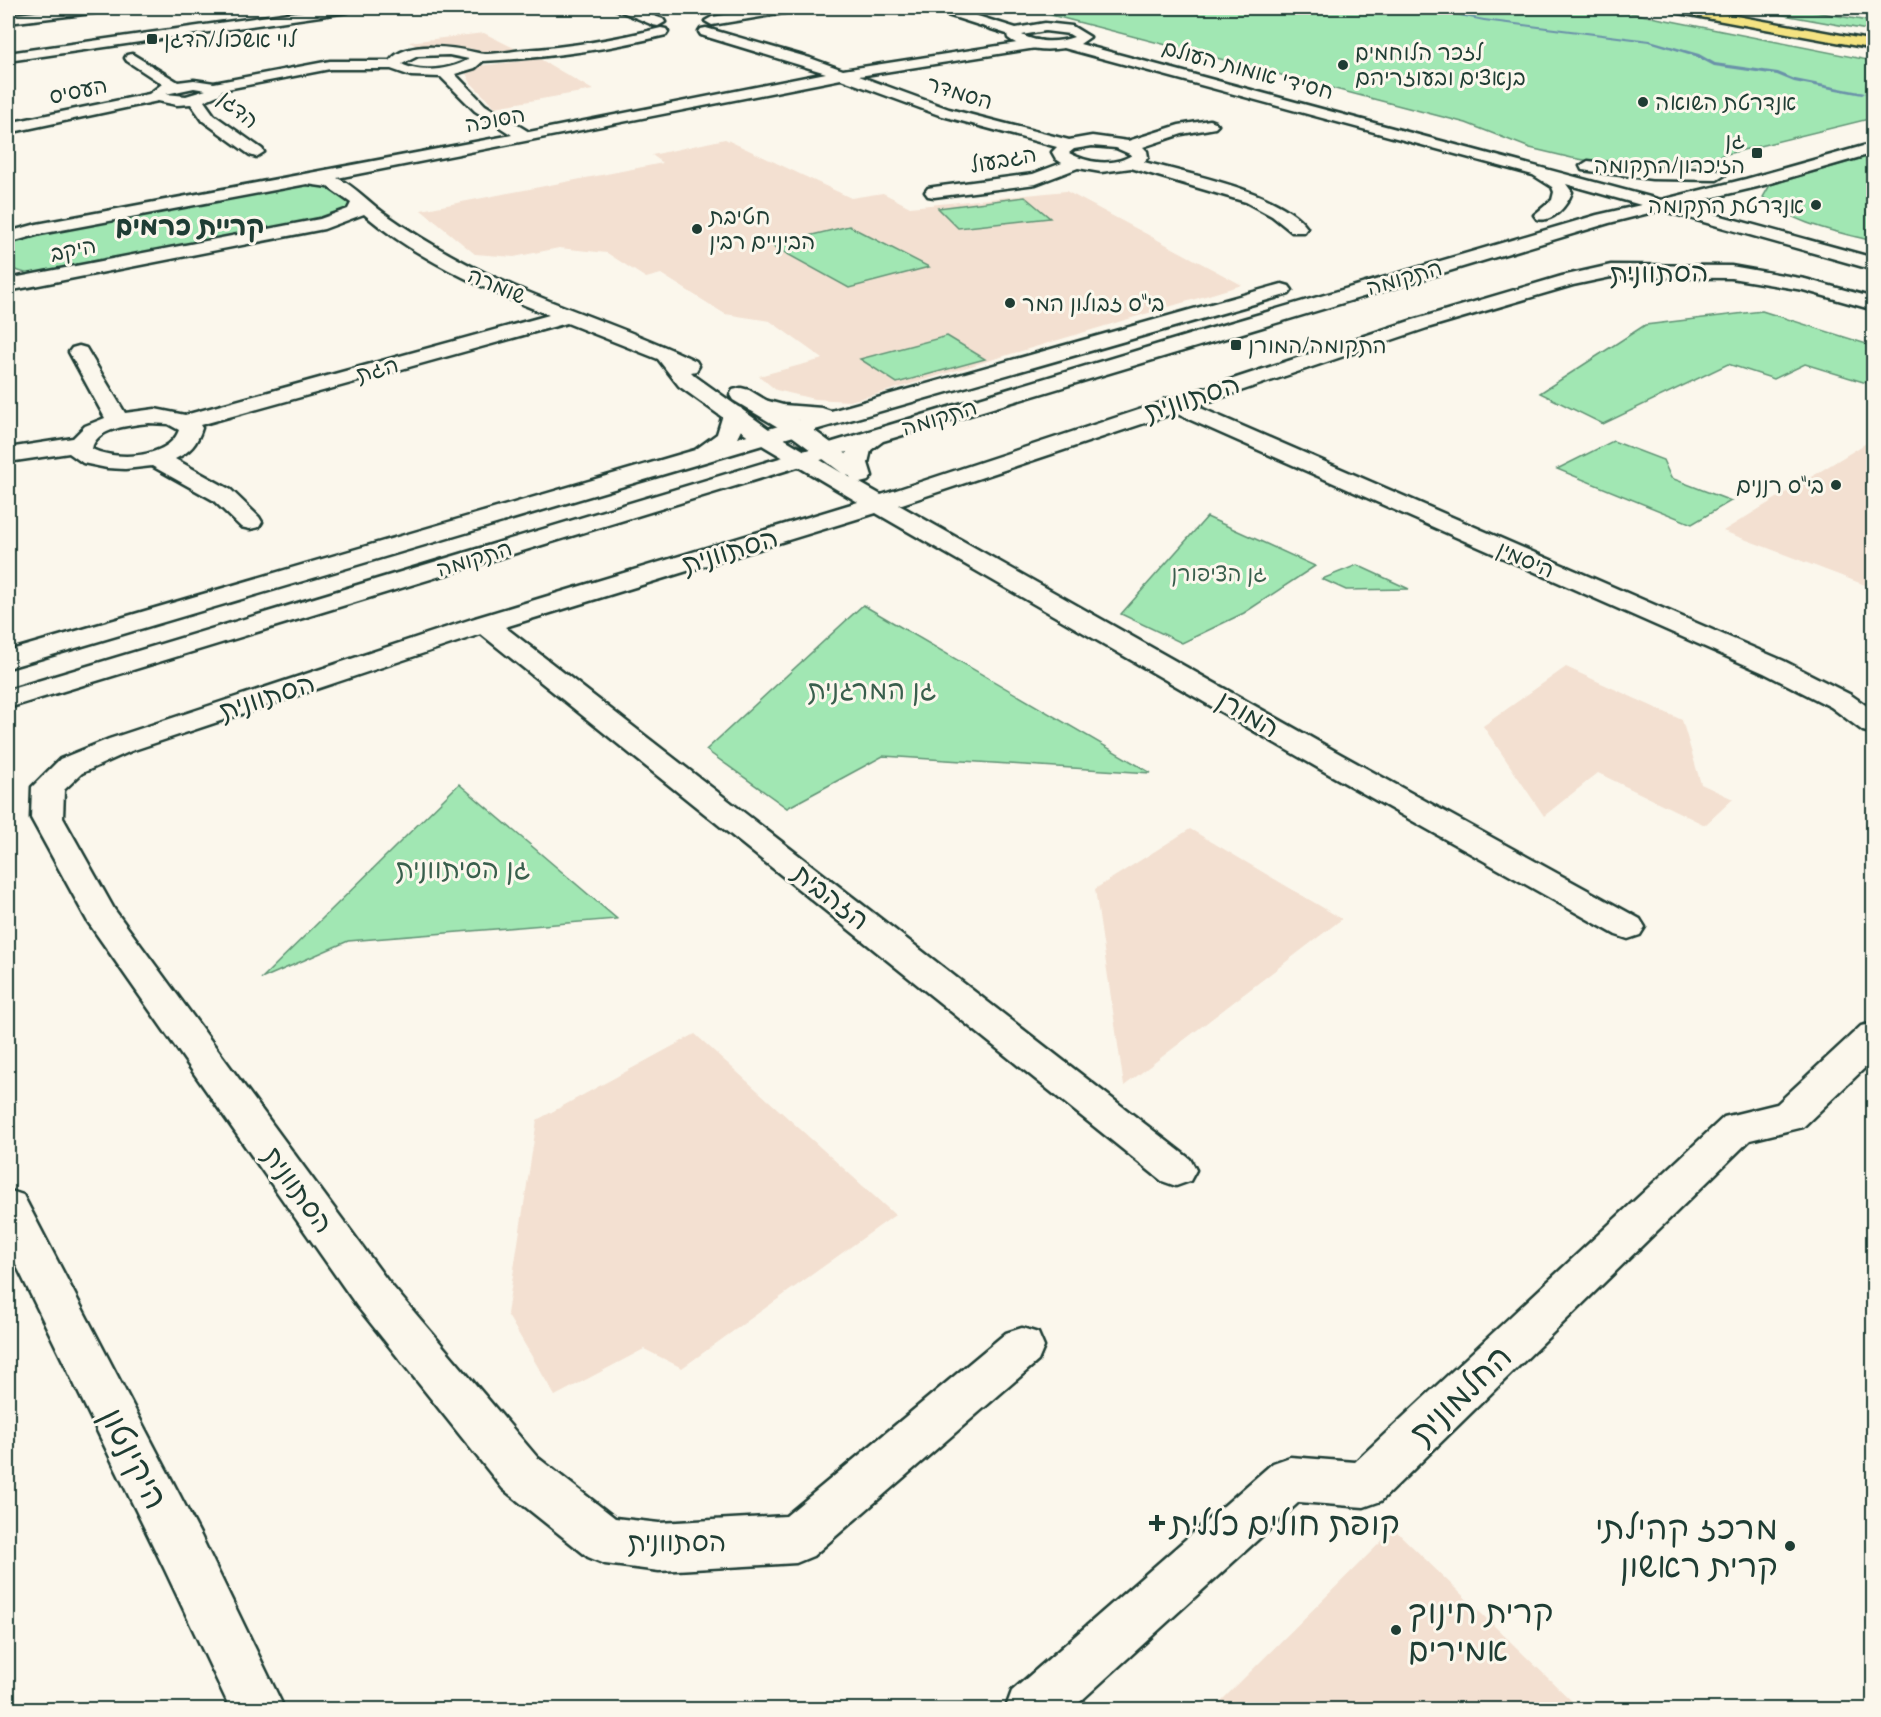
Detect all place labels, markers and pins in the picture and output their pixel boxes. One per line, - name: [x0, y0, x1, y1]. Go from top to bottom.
- place label: לוי אשכול/הדגן: [164, 26, 298, 58]
- marker: לוי אשכול/הדגן: [145, 32, 159, 46]
- place label: לזכר הלוחמים בנאצים ובעוזריהם: [1355, 39, 1526, 96]
- marker: לזכר הלוחמים בנאצים ובעוזריהם: [1336, 58, 1350, 72]
- place label: אנדרטת השואה: [1655, 89, 1796, 121]
- marker: אנדרטת השואה: [1636, 95, 1650, 109]
- place label: גן הזיכרון/התקומה: [1594, 127, 1745, 184]
- marker: גן הזיכרון/התקומה: [1750, 146, 1764, 160]
- place label: אנדרטת התקומה: [1648, 192, 1804, 224]
- marker: אנדרטת התקומה: [1809, 198, 1823, 212]
- place label: חטיבת הביניים רבין: [708, 203, 815, 260]
- marker: חטיבת הביניים רבין: [690, 222, 704, 236]
- place label: בי"ס זבולון המר: [1022, 290, 1164, 322]
- marker: בי"ס זבולון המר: [1003, 296, 1017, 310]
- place label: התקומה/המורן: [1248, 332, 1387, 364]
- marker: התקומה/המורן: [1229, 338, 1243, 352]
- place label: בי"ס רננים: [1736, 472, 1824, 504]
- marker: בי"ס רננים: [1829, 478, 1843, 492]
- place label: קופת חולים כללית: [1168, 1503, 1400, 1551]
- place label: מרכז קהילתי קרית ראשון: [1595, 1507, 1778, 1593]
- marker: קופת חולים כללית: [1148, 1514, 1166, 1532]
- marker: מרכז קהילתי קרית ראשון: [1783, 1539, 1797, 1553]
- place label: קרית חינוך אמירים: [1408, 1591, 1554, 1677]
- marker: קרית חינוך אמירים: [1389, 1623, 1403, 1637]

